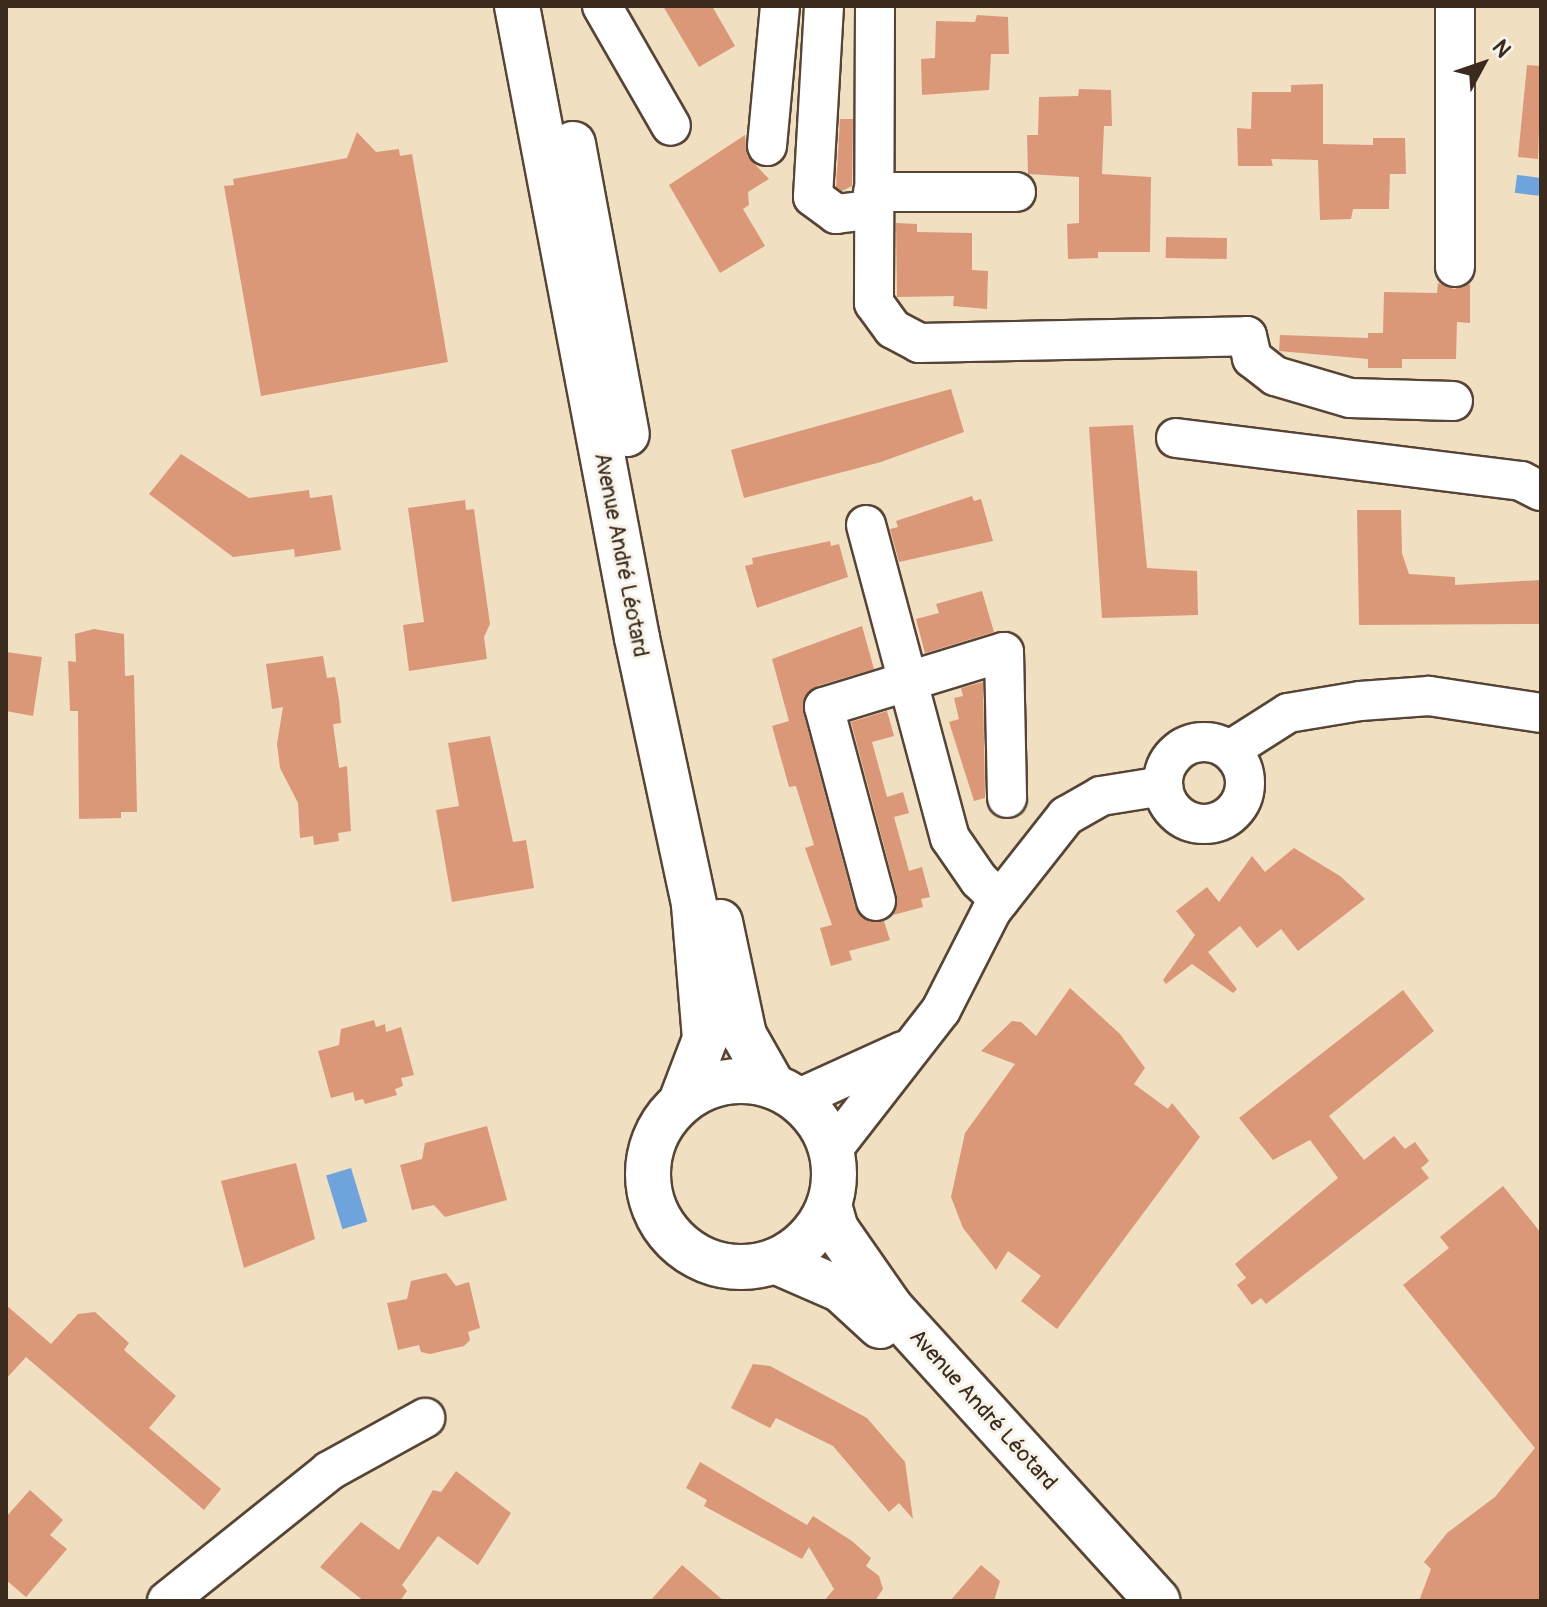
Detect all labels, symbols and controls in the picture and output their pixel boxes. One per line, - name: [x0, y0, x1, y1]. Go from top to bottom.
- north arrow: [1443, 24, 1523, 104]
- text: N: [1486, 34, 1517, 63]
- street label: Avenue André Léotard: [588, 451, 654, 659]
- street label: Avenue André Léotard: [904, 1324, 1062, 1496]

